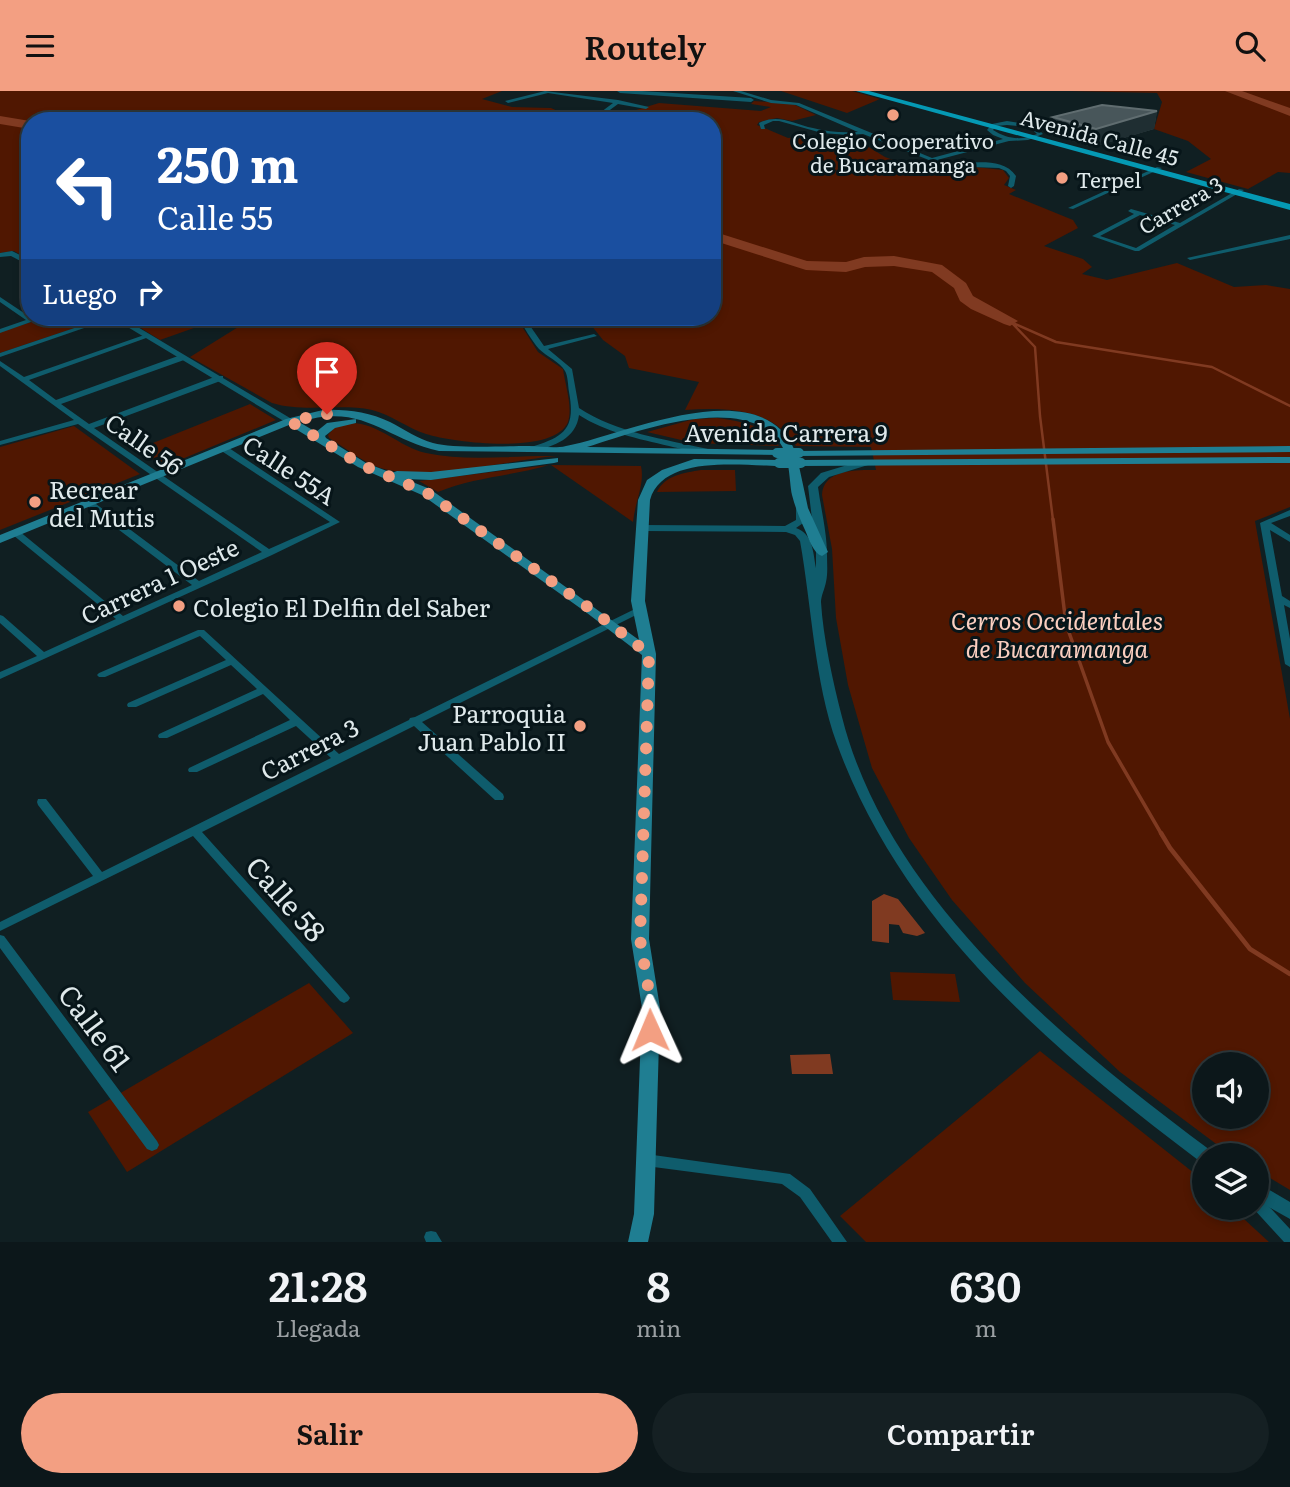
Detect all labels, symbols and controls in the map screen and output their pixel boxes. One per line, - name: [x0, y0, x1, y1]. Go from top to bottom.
- text: Routely: [584, 22, 706, 70]
- icon: menu: [21, 27, 59, 65]
- icon: search: [1231, 27, 1269, 65]
- street label: Avenida Calle 45: [1018, 100, 1182, 172]
- marker: Colegio Cooperativo de Bucaramanga: [885, 107, 901, 123]
- place label: Colegio Cooperativo de Bucaramanga: [792, 124, 994, 179]
- text: 250 m: [157, 125, 299, 198]
- icon: left: [42, 140, 133, 231]
- place label: Terpel: [1076, 163, 1141, 194]
- street label: Carrera 3: [1132, 167, 1228, 241]
- marker: Terpel: [1054, 170, 1070, 186]
- text: Calle 55: [157, 192, 273, 240]
- text: Luego: [42, 273, 117, 312]
- icon: right: [131, 273, 169, 311]
- pin: [297, 342, 357, 414]
- icon: arrive: [308, 353, 346, 391]
- street label: Calle 56: [99, 404, 191, 483]
- street label: Avenida Carrera 9: [684, 414, 888, 449]
- street label: Calle 55A: [237, 426, 344, 512]
- place label: Recrear del Mutis: [49, 471, 154, 534]
- marker: Recrear del Mutis: [27, 494, 43, 510]
- street label: Carrera 1 Oeste: [74, 528, 244, 632]
- place label: Colegio El Delfin del Saber: [193, 589, 491, 624]
- marker: Colegio El Delfin del Saber: [171, 598, 187, 614]
- park label: Cerros Occidentales de Bucaramanga: [951, 602, 1163, 665]
- place label: Parroquia Juan Pablo II: [418, 695, 566, 758]
- street label: Carrera 3: [254, 708, 364, 788]
- marker: Parroquia Juan Pablo II: [572, 718, 588, 734]
- street label: Calle 58: [237, 846, 337, 950]
- street label: Calle 61: [49, 975, 143, 1079]
- position arrow: [613, 993, 687, 1067]
- map controls: [1192, 1052, 1269, 1220]
- button: sound: [1192, 1052, 1269, 1129]
- button: layers: [1192, 1143, 1269, 1220]
- text: 21:28: [268, 1253, 367, 1315]
- text: 8: [646, 1253, 671, 1315]
- text: 630: [950, 1253, 1022, 1315]
- text: Llegada: [275, 1310, 360, 1344]
- text: min: [636, 1310, 681, 1344]
- text: m: [974, 1310, 997, 1344]
- button: Salir: [21, 1393, 638, 1473]
- button: Compartir: [652, 1393, 1269, 1473]

